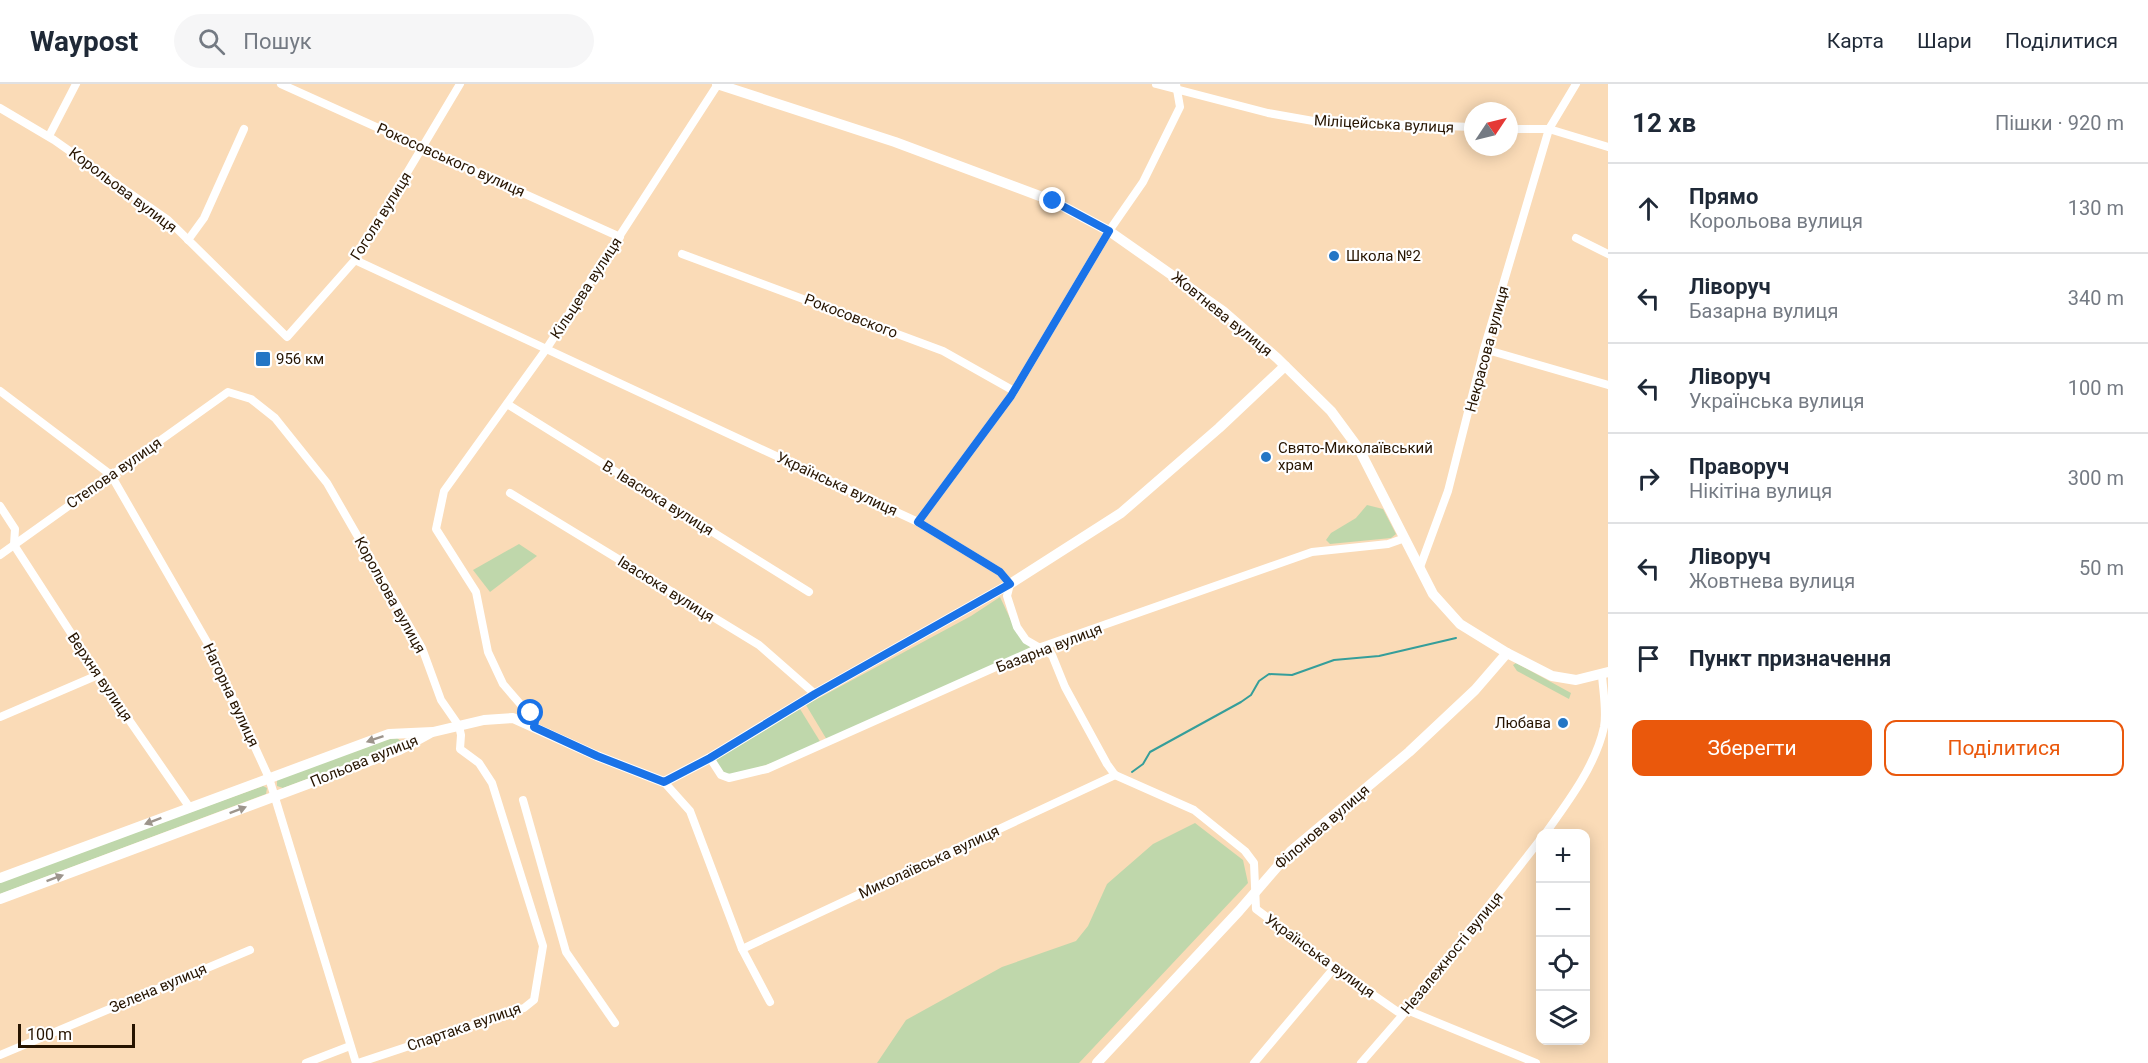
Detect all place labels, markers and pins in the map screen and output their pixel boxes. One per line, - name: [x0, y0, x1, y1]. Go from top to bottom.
- place label: Школа №2: [1346, 247, 1421, 265]
- marker: Школа №2: [1327, 249, 1341, 263]
- marker: 956 км: [254, 350, 272, 368]
- place label: 956 км: [276, 350, 324, 368]
- place label: Свято-Миколаївський храм: [1278, 439, 1433, 474]
- marker: Свято-Миколаївський храм: [1259, 450, 1273, 464]
- place label: Любава: [1495, 714, 1551, 732]
- marker: Любава: [1556, 716, 1570, 730]

